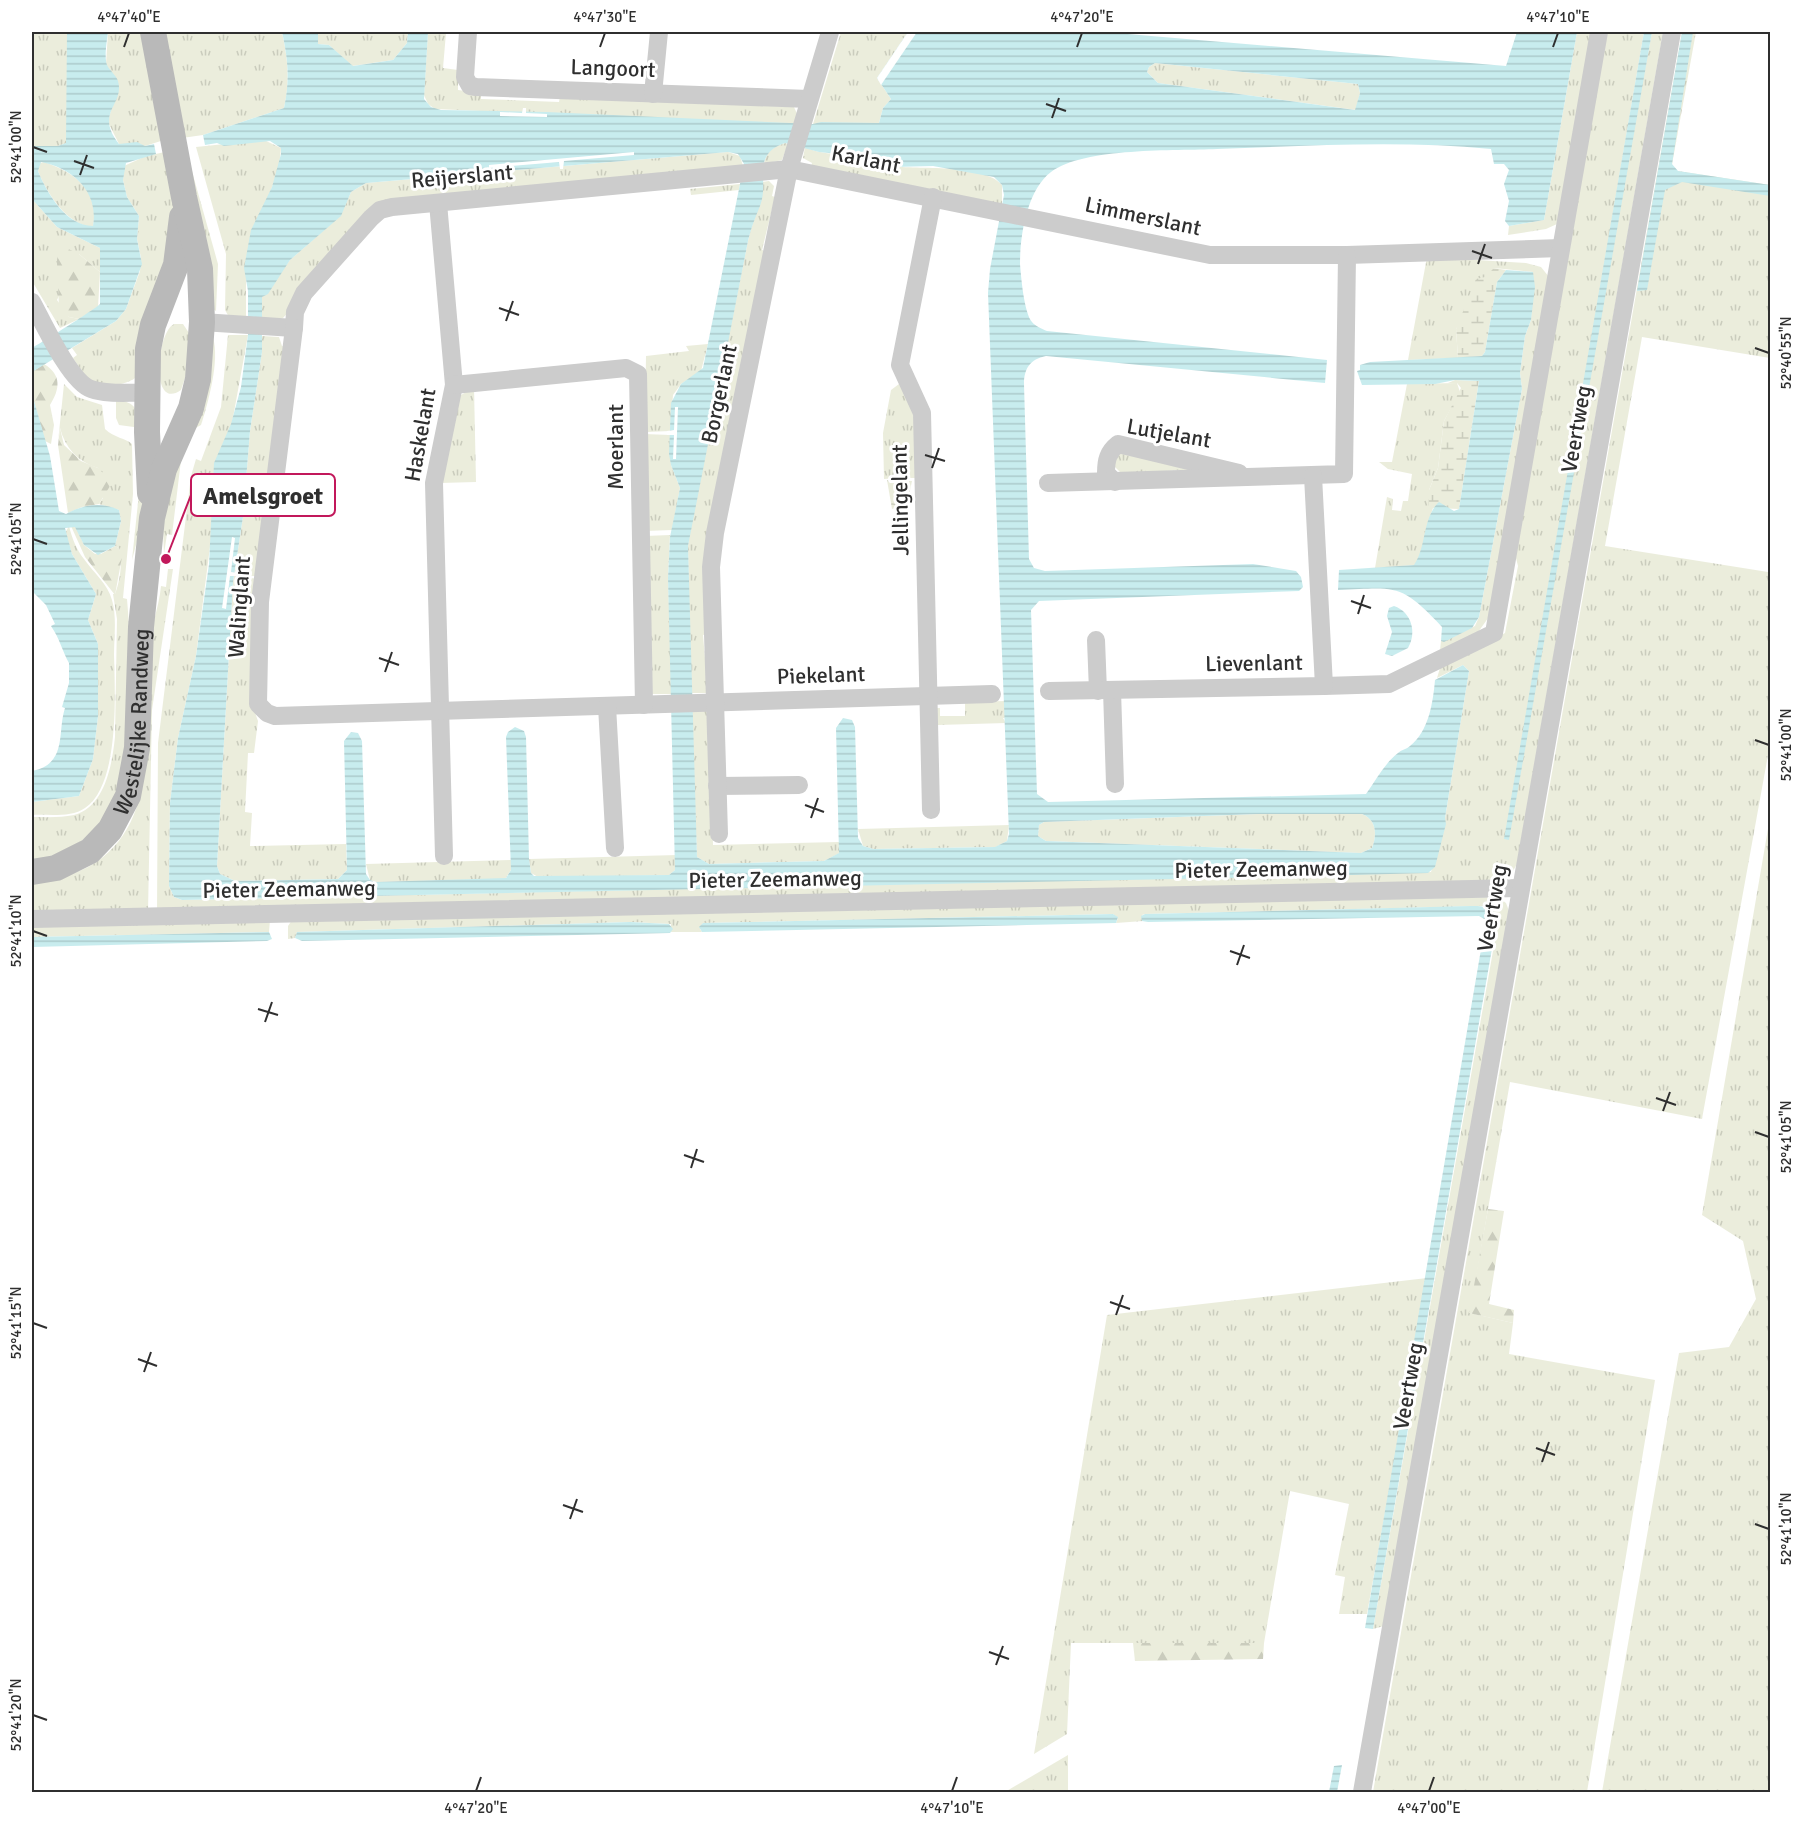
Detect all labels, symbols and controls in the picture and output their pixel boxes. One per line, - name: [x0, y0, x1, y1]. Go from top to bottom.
- text: 4°47'40"E: [97, 8, 161, 26]
- text: 4°47'30"E: [573, 8, 637, 26]
- text: 4°47'20"E: [1050, 8, 1114, 26]
- text: 4°47'10"E: [1526, 8, 1590, 26]
- street label: Langoort: [570, 53, 656, 83]
- text: 52°41'00"N: [7, 110, 25, 184]
- street label: Karlant: [829, 139, 903, 179]
- street label: Reijerslant: [410, 158, 514, 194]
- street label: Limmerslant: [1082, 191, 1204, 242]
- text: 52°40'55"N: [1777, 316, 1795, 390]
- street label: Borgerlant: [695, 342, 743, 446]
- street label: Veertweg: [1555, 383, 1597, 475]
- street label: Haskelant: [398, 386, 442, 484]
- street label: Moerlant: [602, 404, 629, 490]
- street label: Lutjelant: [1125, 412, 1214, 454]
- street label: Jellingelant: [886, 444, 914, 556]
- callout: Amelsgroet: [191, 474, 335, 516]
- text: Amelsgroet: [203, 481, 323, 511]
- text: 52°41'05"N: [7, 502, 25, 576]
- street label: Walinglant: [222, 555, 256, 659]
- street label: Westelijke Randweg: [107, 628, 154, 820]
- street label: Lievenlant: [1205, 649, 1303, 677]
- street label: Piekelant: [776, 660, 866, 690]
- text: 52°41'00"N: [1777, 708, 1795, 782]
- street label: Pieter Zeemanweg: [1174, 854, 1348, 884]
- street label: Veertweg: [1471, 862, 1513, 954]
- street label: Pieter Zeemanweg: [688, 864, 862, 894]
- street label: Pieter Zeemanweg: [202, 874, 376, 904]
- text: 52°41'10"N: [7, 894, 25, 968]
- text: 52°41'05"N: [1777, 1100, 1795, 1174]
- text: 52°41'15"N: [7, 1286, 25, 1360]
- street label: Veertweg: [1387, 1340, 1429, 1432]
- text: 52°41'10"N: [1777, 1492, 1795, 1566]
- text: 52°41'20"N: [7, 1678, 25, 1752]
- text: 4°47'20"E: [444, 1799, 508, 1817]
- text: 4°47'10"E: [920, 1799, 984, 1817]
- text: 4°47'00"E: [1397, 1799, 1461, 1817]

